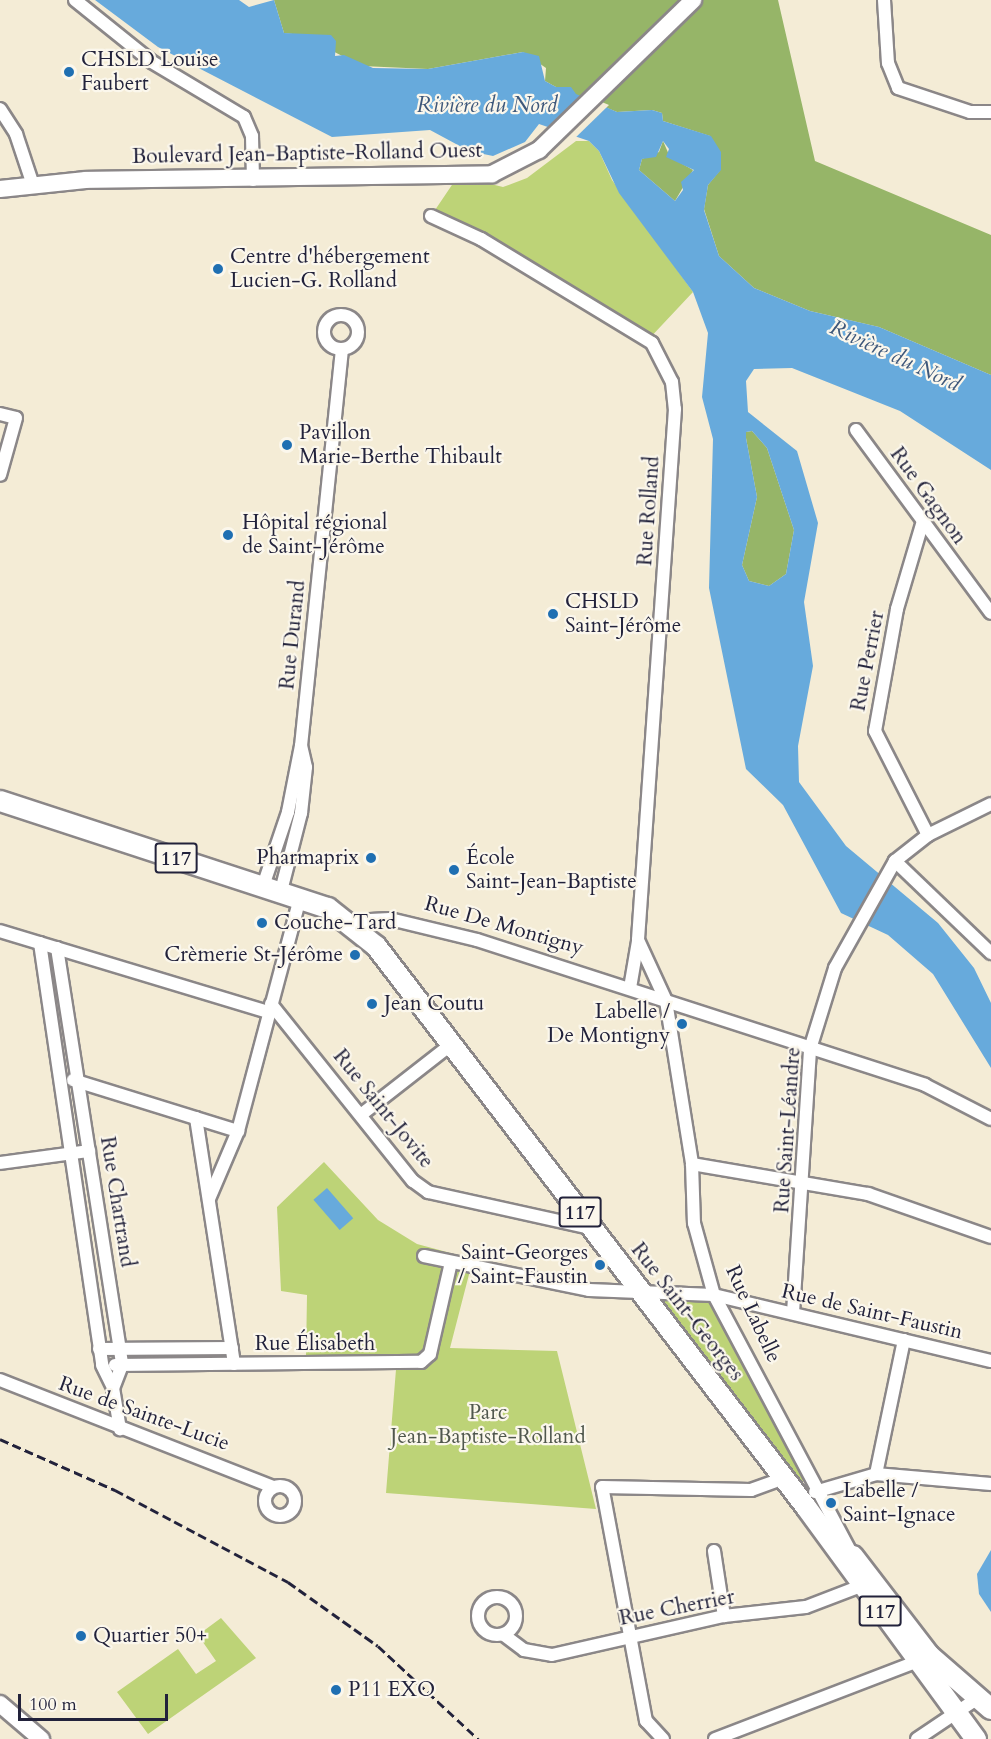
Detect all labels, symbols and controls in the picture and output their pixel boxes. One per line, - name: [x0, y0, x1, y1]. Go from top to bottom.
- place label: CHSLD Louise Faubert: [81, 47, 219, 97]
- marker: CHSLD Louise Faubert: [62, 65, 76, 79]
- water label: Rivière du Nord: [417, 93, 557, 119]
- street label: Boulevard Jean-Baptiste-Rolland Ouest: [132, 138, 482, 170]
- place label: Centre d'hébergement Lucien-G. Rolland: [230, 244, 430, 294]
- marker: Centre d'hébergement Lucien-G. Rolland: [211, 262, 225, 276]
- water label: Rivière du Nord: [826, 314, 964, 398]
- place label: Pavillon Marie-Berthe Thibault: [299, 420, 502, 470]
- marker: Pavillon Marie-Berthe Thibault: [280, 438, 294, 452]
- street label: Rue Gagnon: [884, 443, 972, 549]
- street label: Rue Rolland: [633, 455, 665, 567]
- place label: Hôpital régional de Saint-Jérôme: [242, 510, 387, 560]
- marker: Hôpital régional de Saint-Jérôme: [219, 526, 237, 544]
- street label: Rue Durand: [275, 579, 311, 691]
- place label: CHSLD Saint-Jérôme: [565, 589, 681, 639]
- marker: CHSLD Saint-Jérôme: [546, 607, 560, 621]
- street label: Rue Perrier: [846, 609, 890, 713]
- road number: 117: [154, 841, 198, 875]
- place label: Pharmaprix: [256, 845, 359, 871]
- place label: École Saint-Jean-Baptiste: [466, 845, 637, 895]
- marker: Pharmaprix: [364, 851, 378, 865]
- marker: École Saint-Jean-Baptiste: [447, 863, 461, 877]
- street label: Rue De Montigny: [422, 891, 586, 961]
- place label: Couche-Tard: [274, 910, 396, 936]
- marker: Couche-Tard: [255, 916, 269, 930]
- place label: Crèmerie St-Jérôme: [164, 942, 343, 968]
- marker: Crèmerie St-Jérôme: [348, 948, 362, 962]
- place label: Jean Coutu: [384, 991, 484, 1017]
- marker: Jean Coutu: [365, 997, 379, 1011]
- place label: Labelle / De Montigny: [547, 999, 670, 1049]
- marker: Labelle / De Montigny: [675, 1017, 689, 1031]
- street label: Rue Saint-Jovite: [327, 1044, 439, 1174]
- street label: Rue Saint-Léandre: [770, 1046, 806, 1214]
- street label: Rue Chartrand: [94, 1135, 140, 1269]
- road number: 117: [558, 1195, 602, 1229]
- street label: Rue Saint-Georges: [625, 1238, 749, 1386]
- place label: Saint-Georges / Saint-Faustin: [458, 1240, 588, 1290]
- marker: Saint-Georges / Saint-Faustin: [593, 1258, 607, 1272]
- street label: Rue Labelle: [720, 1262, 786, 1366]
- street label: Rue de Saint-Faustin: [779, 1279, 965, 1345]
- street label: Rue Élisabeth: [255, 1331, 375, 1357]
- street label: Rue de Sainte-Lucie: [55, 1371, 233, 1457]
- park label: Parc Jean-Baptiste-Rolland: [390, 1400, 586, 1450]
- place label: Labelle / Saint-Ignace: [843, 1478, 955, 1528]
- marker: Labelle / Saint-Ignace: [824, 1496, 838, 1510]
- street label: Rue Cherrier: [617, 1584, 737, 1632]
- road number: 117: [858, 1594, 902, 1628]
- place label: Quartier 50+: [93, 1623, 207, 1649]
- marker: Quartier 50+: [74, 1629, 88, 1643]
- place label: P11 EXO: [348, 1677, 435, 1703]
- scale bar: [21, 1682, 171, 1720]
- marker: P11 EXO: [329, 1683, 343, 1697]
- text: 100 m: [29, 1692, 77, 1717]

